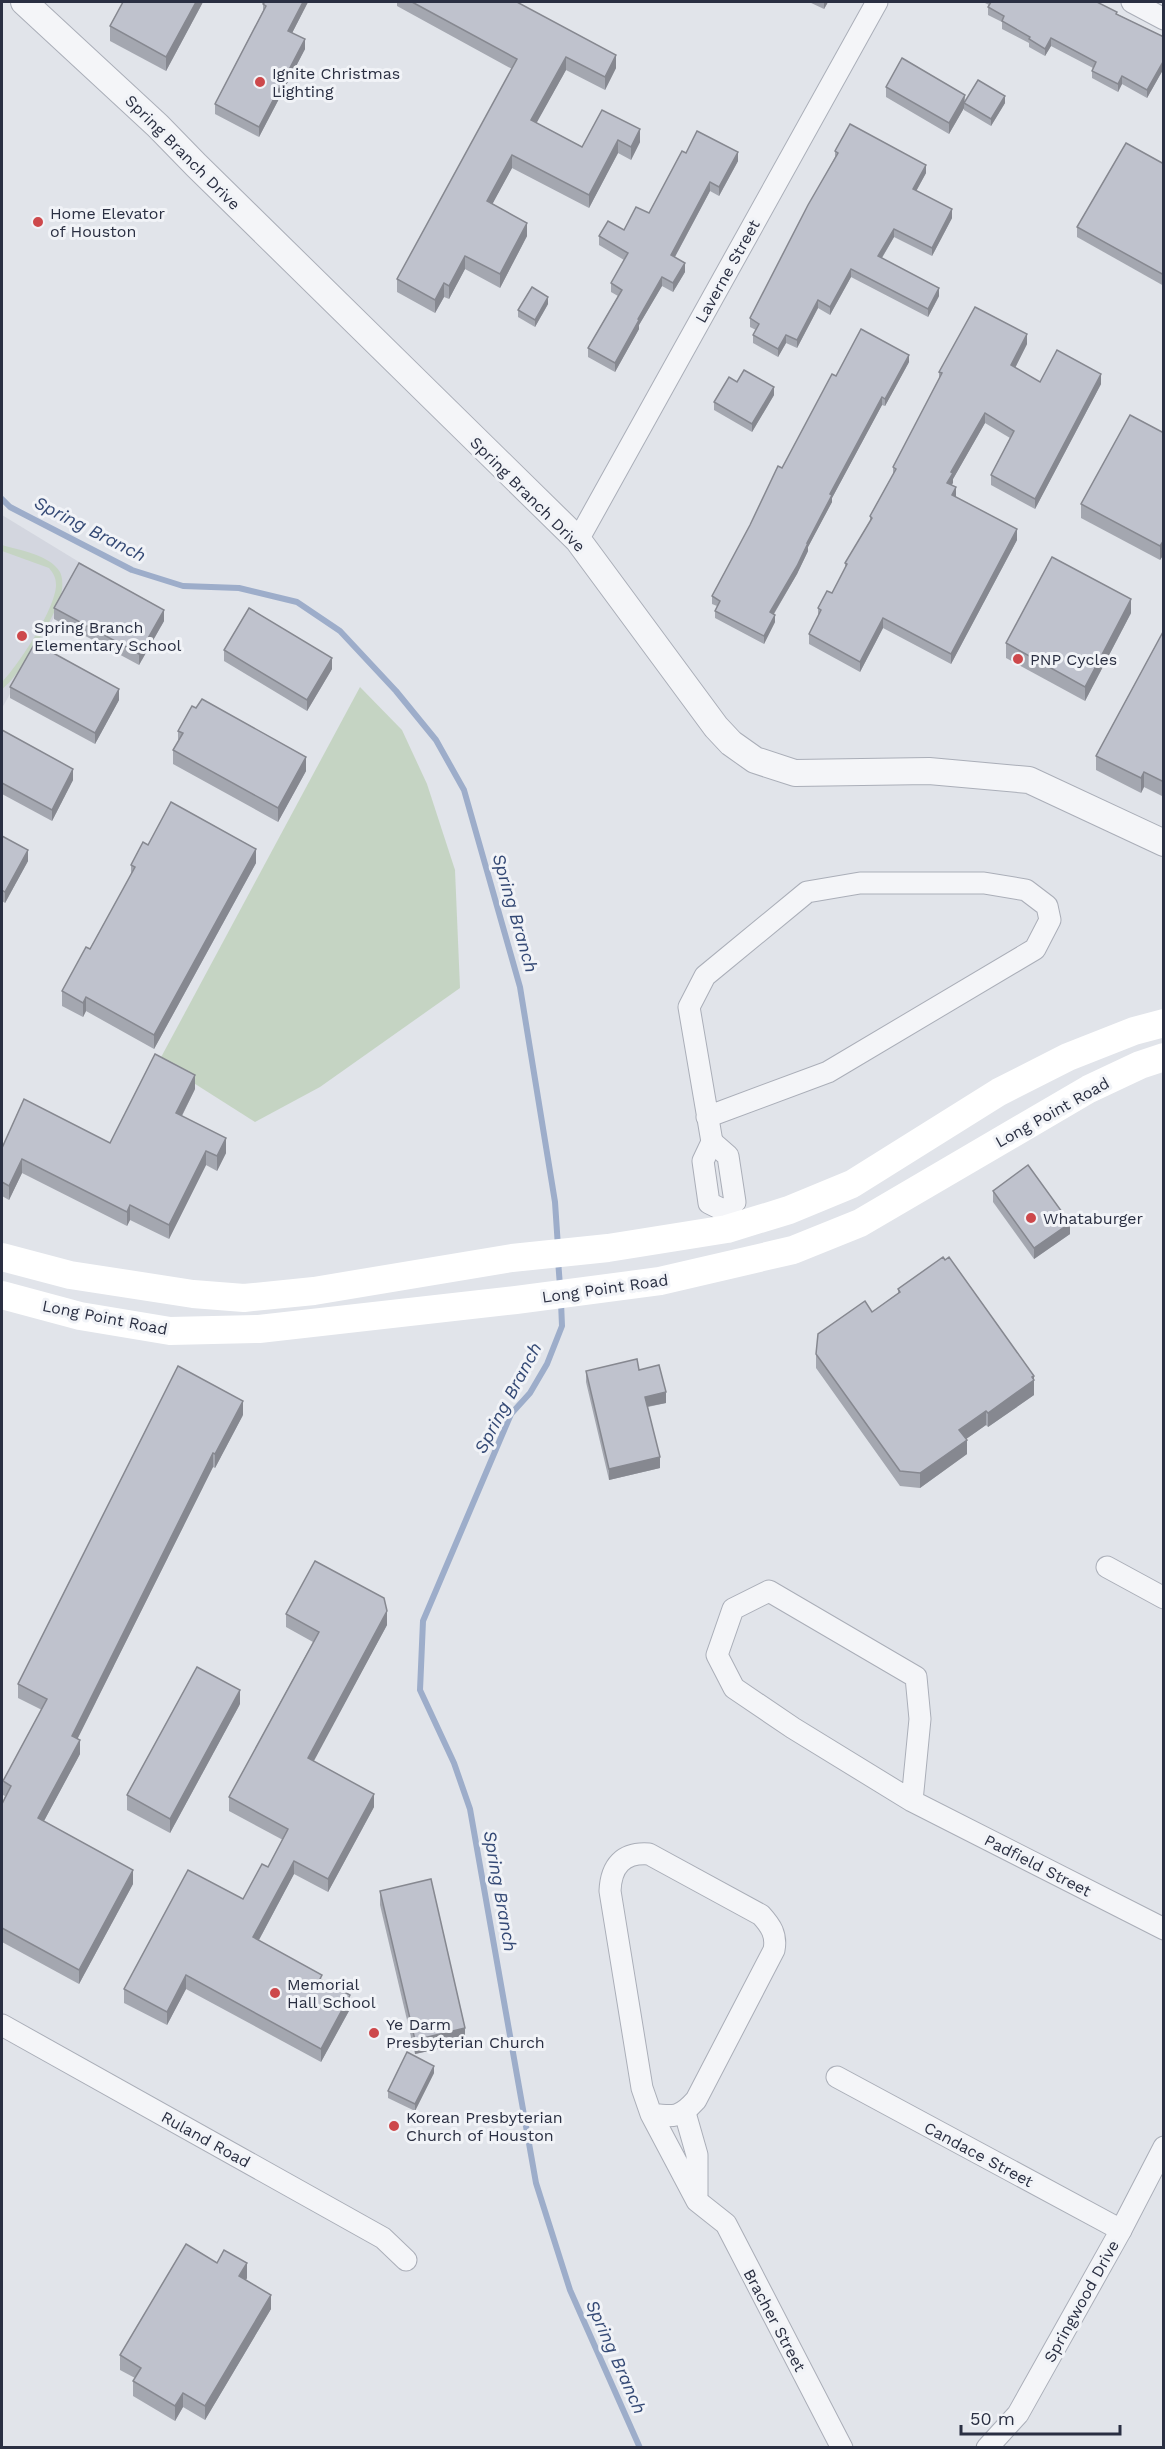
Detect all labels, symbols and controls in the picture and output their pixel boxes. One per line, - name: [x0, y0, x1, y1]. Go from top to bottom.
- place label: Ignite Christmas Lighting: [272, 64, 400, 101]
- marker: Ignite Christmas Lighting: [253, 75, 267, 89]
- street label: Spring Branch Drive: [121, 91, 244, 214]
- place label: Home Elevator of Houston: [50, 204, 165, 241]
- marker: Home Elevator of Houston: [31, 215, 45, 229]
- street label: Laverne Street: [691, 216, 764, 326]
- street label: Spring Branch Drive: [466, 433, 589, 556]
- water label: Spring Branch: [31, 491, 150, 566]
- place label: Spring Branch Elementary School: [34, 618, 182, 655]
- marker: Spring Branch Elementary School: [15, 629, 29, 643]
- place label: PNP Cycles: [1030, 650, 1117, 669]
- marker: PNP Cycles: [1011, 652, 1025, 666]
- water label: Spring Branch: [488, 851, 542, 975]
- street label: Long Point Road: [992, 1073, 1113, 1152]
- place label: Whataburger: [1043, 1209, 1144, 1228]
- marker: Whataburger: [1024, 1211, 1038, 1225]
- street label: Long Point Road: [541, 1270, 669, 1307]
- street label: Long Point Road: [41, 1296, 169, 1339]
- water label: Spring Branch: [470, 1339, 546, 1457]
- water label: Spring Branch: [480, 1829, 521, 1953]
- street label: Padfield Street: [981, 1830, 1095, 1901]
- place label: Memorial Hall School: [287, 1975, 376, 2012]
- marker: Memorial Hall School: [268, 1986, 282, 2000]
- place label: Ye Darm Presbyterian Church: [386, 2015, 545, 2052]
- marker: Ye Darm Presbyterian Church: [367, 2026, 381, 2040]
- street label: Ruland Road: [158, 2107, 254, 2172]
- place label: Korean Presbyterian Church of Houston: [406, 2108, 563, 2145]
- street label: Candace Street: [921, 2118, 1037, 2191]
- marker: Korean Presbyterian Church of Houston: [387, 2119, 401, 2133]
- street label: Springwood Drive: [1040, 2237, 1123, 2366]
- street label: Bracher Street: [739, 2266, 810, 2375]
- water label: Spring Branch: [582, 2297, 651, 2417]
- scale bar: [961, 2398, 1120, 2436]
- text: 50 m: [970, 2408, 1015, 2429]

